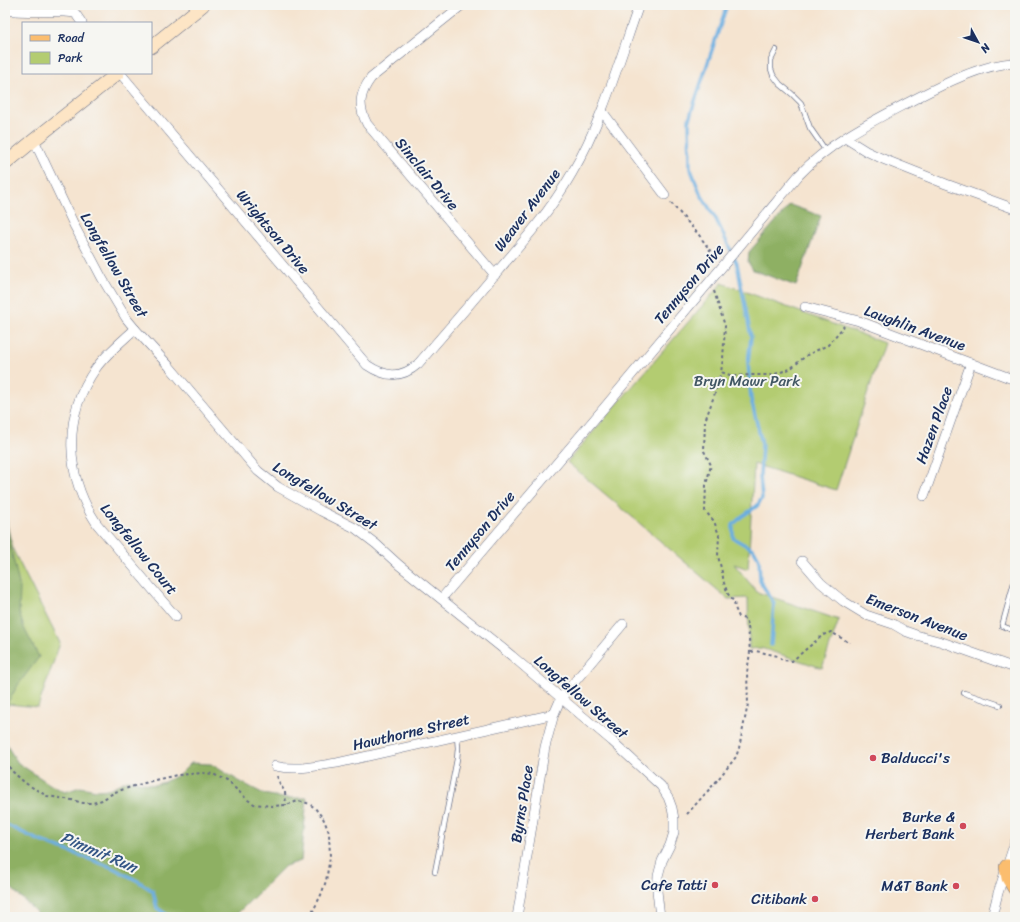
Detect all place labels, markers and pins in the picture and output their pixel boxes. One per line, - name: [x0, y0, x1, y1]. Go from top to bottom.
- place label: Balducci's: [881, 745, 950, 771]
- marker: Balducci's: [868, 753, 878, 763]
- place label: Burke & Herbert Bank: [865, 804, 955, 847]
- marker: Burke & Herbert Bank: [958, 821, 968, 831]
- place label: Cafe Tatti: [641, 872, 708, 898]
- place label: M&T Bank: [881, 873, 948, 899]
- marker: Cafe Tatti: [710, 880, 720, 890]
- marker: M&T Bank: [951, 881, 961, 891]
- place label: Citibank: [751, 886, 808, 912]
- marker: Citibank: [810, 894, 820, 904]

